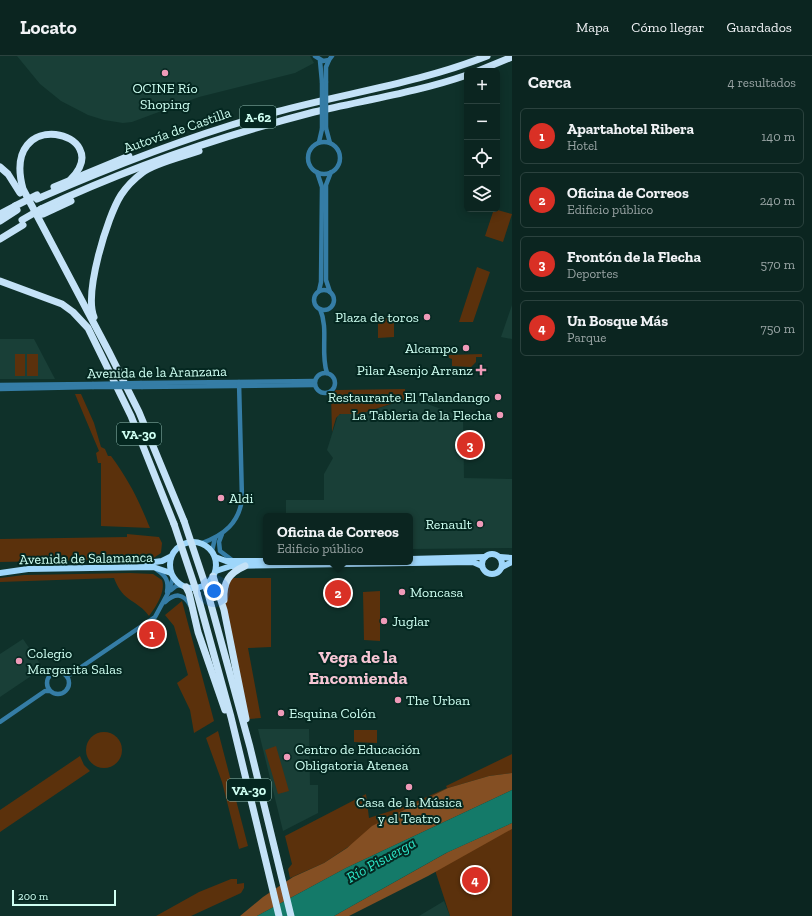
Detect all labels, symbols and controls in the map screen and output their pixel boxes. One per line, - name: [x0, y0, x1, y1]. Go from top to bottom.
- text: Locato: [20, 16, 77, 39]
- text: Mapa: [576, 19, 609, 36]
- text: Cómo llegar: [631, 19, 704, 36]
- text: Guardados: [726, 19, 792, 36]
- marker: OCINE Río Shoping: [160, 68, 170, 78]
- map controls: [464, 68, 500, 212]
- button: +: [464, 68, 500, 104]
- text: Cerca: [528, 72, 571, 92]
- text: 4 resultados: [727, 75, 796, 90]
- place label: OCINE Río Shoping: [132, 80, 198, 113]
- street label: Autovía de Castilla: [121, 104, 233, 157]
- button: −: [464, 104, 500, 140]
- road number: A-62: [240, 106, 276, 128]
- text: Apartahotel Ribera: [567, 120, 694, 138]
- text: 1: [539, 129, 545, 144]
- text: 140 m: [761, 129, 795, 144]
- text: Hotel: [567, 138, 598, 153]
- button: locate: [464, 140, 500, 176]
- button: layers: [464, 176, 500, 212]
- text: Oficina de Correos: [567, 184, 689, 202]
- text: 2: [539, 193, 545, 208]
- text: 240 m: [760, 193, 795, 208]
- text: Edificio público: [567, 202, 653, 217]
- text: Frontón de la Flecha: [567, 248, 701, 266]
- text: 3: [539, 257, 545, 272]
- text: 570 m: [761, 257, 795, 272]
- text: Deportes: [567, 266, 618, 281]
- place label: Plaza de toros: [335, 309, 419, 326]
- marker: Plaza de toros: [422, 312, 432, 322]
- text: Un Bosque Más: [567, 312, 668, 330]
- text: 4: [538, 321, 546, 336]
- text: 750 m: [761, 321, 795, 336]
- text: Parque: [567, 330, 606, 345]
- place label: Alcampo: [405, 340, 458, 357]
- marker: Alcampo: [461, 343, 471, 353]
- place label: Pilar Asenjo Arranz: [357, 362, 473, 379]
- street label: Avenida de la Aranzana: [87, 363, 227, 382]
- marker: Pilar Asenjo Arranz: [476, 365, 486, 375]
- place label: Restaurante El Talandango: [328, 389, 490, 406]
- marker: Restaurante El Talandango: [493, 392, 503, 402]
- place label: La Tableria de la Flecha: [352, 407, 492, 424]
- marker: La Tableria de la Flecha: [495, 410, 505, 420]
- road number: VA-30: [117, 423, 161, 445]
- pin: 3: [457, 430, 483, 460]
- place label: Aldi: [229, 490, 253, 507]
- marker: Aldi: [216, 493, 226, 503]
- popup: [263, 513, 413, 565]
- place label: Renault: [425, 516, 473, 533]
- marker: Renault: [475, 519, 485, 529]
- text: Oficina de Correos: [277, 523, 399, 541]
- text: Edificio público: [277, 541, 363, 556]
- street label: Avenida de Salamanca: [19, 549, 153, 568]
- pin: 2: [325, 578, 351, 608]
- your location: [204, 581, 224, 601]
- place label: Moncasa: [410, 584, 464, 601]
- marker: Moncasa: [397, 587, 407, 597]
- place label: Juglar: [392, 613, 430, 630]
- marker: Juglar: [379, 616, 389, 626]
- pin: 1: [139, 619, 165, 649]
- place label: Colegio Margarita Salas: [27, 645, 122, 678]
- district label: Vega de la Encomienda: [308, 646, 408, 689]
- marker: Colegio Margarita Salas: [14, 656, 24, 666]
- place label: The Urban: [406, 692, 470, 709]
- marker: The Urban: [393, 695, 403, 705]
- place label: Esquina Colón: [289, 705, 376, 722]
- marker: Esquina Colón: [276, 708, 286, 718]
- place label: Centro de Educación Obligatoria Atenea: [295, 741, 420, 774]
- marker: Centro de Educación Obligatoria Atenea: [282, 752, 292, 762]
- road number: VA-30: [227, 779, 271, 801]
- marker: Casa de la Música y el Teatro: [404, 782, 414, 792]
- place label: Casa de la Música y el Teatro: [356, 794, 462, 827]
- water label: Río Pisuerga: [343, 834, 419, 886]
- pin: 4: [462, 865, 488, 895]
- scale bar: [12, 888, 116, 907]
- text: 200 m: [18, 890, 48, 903]

